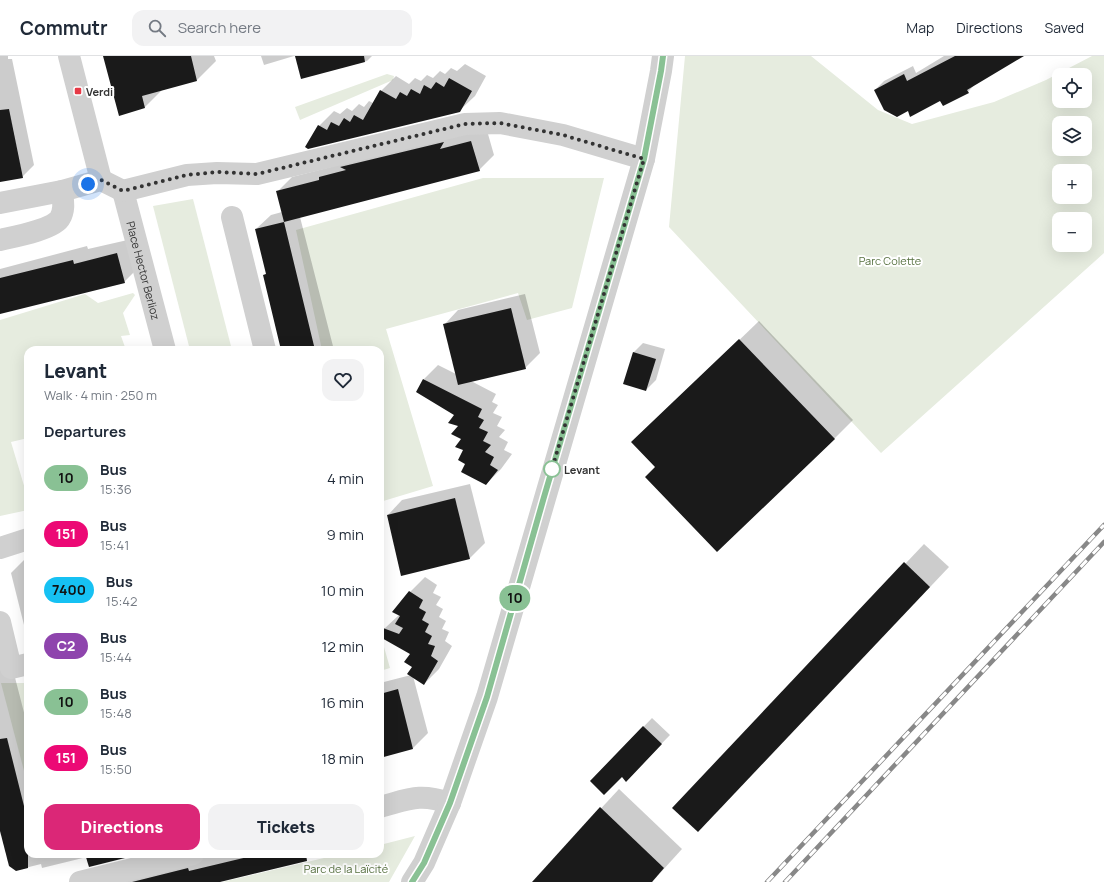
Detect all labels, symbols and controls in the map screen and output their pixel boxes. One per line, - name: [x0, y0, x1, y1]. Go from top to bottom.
- search box: [132, 10, 412, 46]
- text: Commutr: [20, 15, 108, 41]
- icon: search: [146, 17, 168, 39]
- text: Search here: [178, 17, 261, 38]
- text: Map: [906, 18, 934, 37]
- text: Directions: [956, 18, 1023, 37]
- text: Saved: [1045, 18, 1084, 37]
- map controls: [1052, 68, 1092, 252]
- button: locate: [1052, 68, 1092, 108]
- place label: Verdi: [86, 84, 113, 99]
- marker: Verdi: [73, 86, 83, 96]
- button: layers: [1052, 116, 1092, 156]
- button: +: [1052, 164, 1092, 204]
- your location: [78, 174, 98, 194]
- button: −: [1052, 212, 1092, 252]
- street label: Place Hector Berlioz: [124, 219, 164, 321]
- park label: Parc Colette: [859, 253, 922, 268]
- text: Levant: [44, 358, 107, 384]
- button: heart: [322, 359, 364, 401]
- text: Walk · 4 min · 250 m: [44, 386, 157, 404]
- text: Departures: [44, 421, 126, 442]
- text: Bus: [100, 459, 127, 480]
- marker: Levant: [543, 460, 561, 478]
- place label: Levant: [564, 462, 600, 477]
- text: 10: [58, 468, 74, 487]
- text: 4 min: [327, 468, 364, 489]
- text: 15:36: [100, 480, 132, 498]
- text: Bus: [100, 515, 127, 536]
- text: 151: [56, 524, 76, 543]
- text: 9 min: [327, 524, 364, 545]
- text: 15:41: [100, 536, 129, 554]
- text: Bus: [106, 571, 133, 592]
- text: 7400: [52, 580, 86, 599]
- text: 10 min: [321, 580, 364, 601]
- line badge: 10: [497, 585, 533, 611]
- text: 10: [507, 588, 523, 607]
- text: 15:42: [106, 592, 137, 610]
- text: Bus: [100, 627, 127, 648]
- text: C2: [57, 636, 75, 655]
- text: 12 min: [321, 636, 364, 657]
- text: 15:44: [100, 648, 132, 666]
- text: Bus: [100, 683, 127, 704]
- text: 10: [58, 692, 74, 711]
- text: 16 min: [321, 692, 364, 713]
- text: 15:48: [100, 704, 132, 722]
- text: Bus: [100, 739, 127, 760]
- text: 151: [56, 748, 76, 767]
- text: 18 min: [321, 748, 364, 769]
- text: 15:50: [100, 760, 132, 778]
- button: Directions: [44, 804, 200, 850]
- button: Tickets: [208, 804, 364, 850]
- park label: Parc de la Laïcité: [304, 861, 389, 876]

